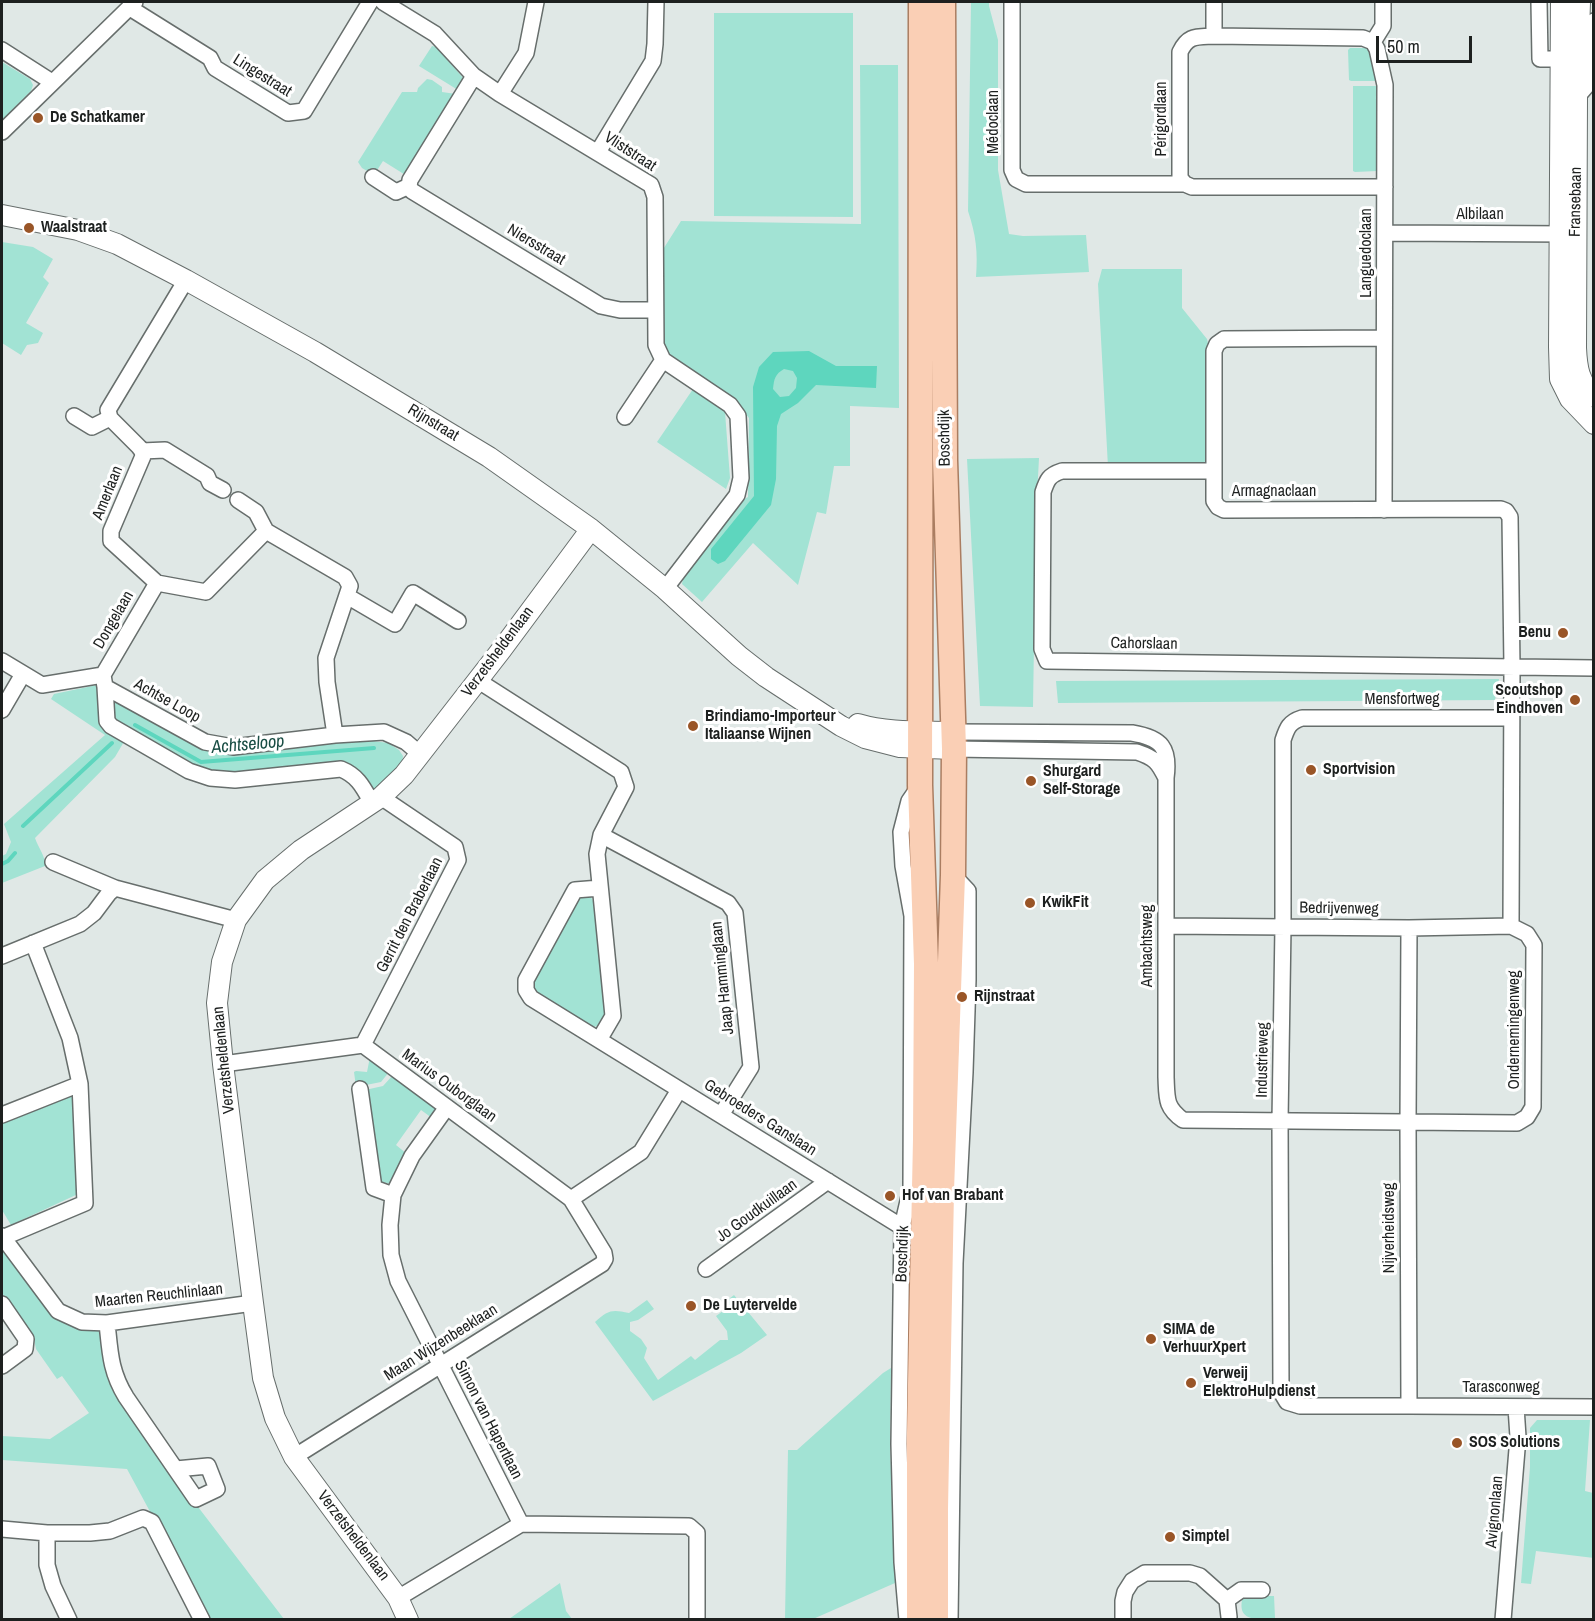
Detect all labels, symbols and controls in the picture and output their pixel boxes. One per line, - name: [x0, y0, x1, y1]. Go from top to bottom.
- scale bar: [1379, 24, 1475, 62]
- text: 50 m: [1387, 34, 1420, 59]
- street label: Lingestraat: [229, 50, 295, 102]
- street label: Périgordlaan: [1152, 81, 1172, 157]
- street label: Médoclaan: [984, 90, 1004, 154]
- place label: De Schatkamer: [50, 108, 145, 128]
- marker: De Schatkamer: [31, 111, 45, 125]
- street label: Vliststraat: [600, 128, 660, 176]
- street label: Fransebaan: [1566, 167, 1586, 237]
- street label: Albilaan: [1456, 205, 1504, 225]
- street label: Languedoclaan: [1357, 208, 1377, 298]
- place label: Waalstraat: [41, 218, 107, 238]
- street label: Niersstraat: [504, 220, 568, 270]
- marker: Waalstraat: [22, 221, 36, 235]
- street label: Rijnstraat: [404, 400, 462, 446]
- street label: Boschdijk: [935, 409, 955, 467]
- street label: Amerlaan: [89, 463, 127, 523]
- street label: Armagnaclaan: [1232, 482, 1316, 502]
- street label: Dongelaan: [90, 588, 138, 652]
- street label: Verzetsheldenlaan: [458, 603, 538, 701]
- place label: Benu: [1518, 623, 1551, 643]
- marker: Benu: [1556, 626, 1570, 640]
- street label: Cahorslaan: [1110, 634, 1178, 654]
- street label: Achtse Loop: [130, 675, 204, 727]
- place label: Scoutshop Eindhoven: [1495, 681, 1563, 719]
- street label: Mensfortweg: [1364, 690, 1440, 710]
- marker: Scoutshop Eindhoven: [1568, 693, 1582, 707]
- place label: Brindiamo-Importeur Italiaanse Wijnen: [705, 707, 835, 745]
- marker: Brindiamo-Importeur Italiaanse Wijnen: [686, 719, 700, 733]
- water label: Achtseloop: [211, 731, 285, 759]
- place label: Sportvision: [1323, 760, 1395, 780]
- place label: Shurgard Self-Storage: [1043, 762, 1120, 800]
- marker: Sportvision: [1304, 763, 1318, 777]
- marker: Shurgard Self-Storage: [1024, 774, 1038, 788]
- street label: Gerrit den Braberlaan: [373, 854, 447, 976]
- place label: KwikFit: [1042, 893, 1089, 913]
- marker: KwikFit: [1023, 896, 1037, 910]
- street label: Bedrijvenweg: [1299, 899, 1379, 919]
- street label: Ambachtsweg: [1138, 905, 1158, 987]
- street label: Jaap Hamminglaan: [708, 920, 738, 1036]
- street label: Ondernemingenweg: [1505, 971, 1525, 1089]
- place label: Rijnstraat: [974, 987, 1035, 1007]
- marker: Rijnstraat: [955, 990, 969, 1004]
- street label: Verzetsheldenlaan: [209, 1005, 239, 1115]
- street label: Industrieweg: [1253, 1022, 1273, 1098]
- street label: Marius Ouborglaan: [398, 1045, 500, 1127]
- street label: Gebroeders Ganslaan: [700, 1076, 820, 1160]
- street label: Jo Goudkuillaan: [713, 1175, 801, 1247]
- street label: Nijverheidsweg: [1380, 1183, 1400, 1273]
- place label: Hof van Brabant: [902, 1186, 1003, 1206]
- marker: Hof van Brabant: [883, 1189, 897, 1203]
- street label: Boschdijk: [892, 1225, 914, 1283]
- street label: Maarten Reuchlinlaan: [94, 1280, 224, 1312]
- place label: De Luytervelde: [703, 1296, 797, 1316]
- marker: De Luytervelde: [684, 1299, 698, 1313]
- street label: Maan Wijzenbeeklaan: [381, 1300, 501, 1386]
- place label: SIMA de VerhuurXpert: [1163, 1320, 1246, 1358]
- marker: SIMA de VerhuurXpert: [1144, 1332, 1158, 1346]
- street label: Simon van Hapertlaan: [450, 1357, 526, 1483]
- place label: Verweij ElektroHulpdienst: [1203, 1364, 1315, 1402]
- marker: Verweij ElektroHulpdienst: [1184, 1376, 1198, 1390]
- street label: Tarasconweg: [1462, 1378, 1540, 1398]
- place label: SOS Solutions: [1469, 1433, 1560, 1453]
- marker: SOS Solutions: [1450, 1436, 1464, 1450]
- street label: Avignonlaan: [1482, 1475, 1508, 1549]
- street label: Verzetsheldenlaan: [313, 1487, 393, 1585]
- place label: Simptel: [1182, 1527, 1229, 1547]
- marker: Simptel: [1163, 1530, 1177, 1544]

